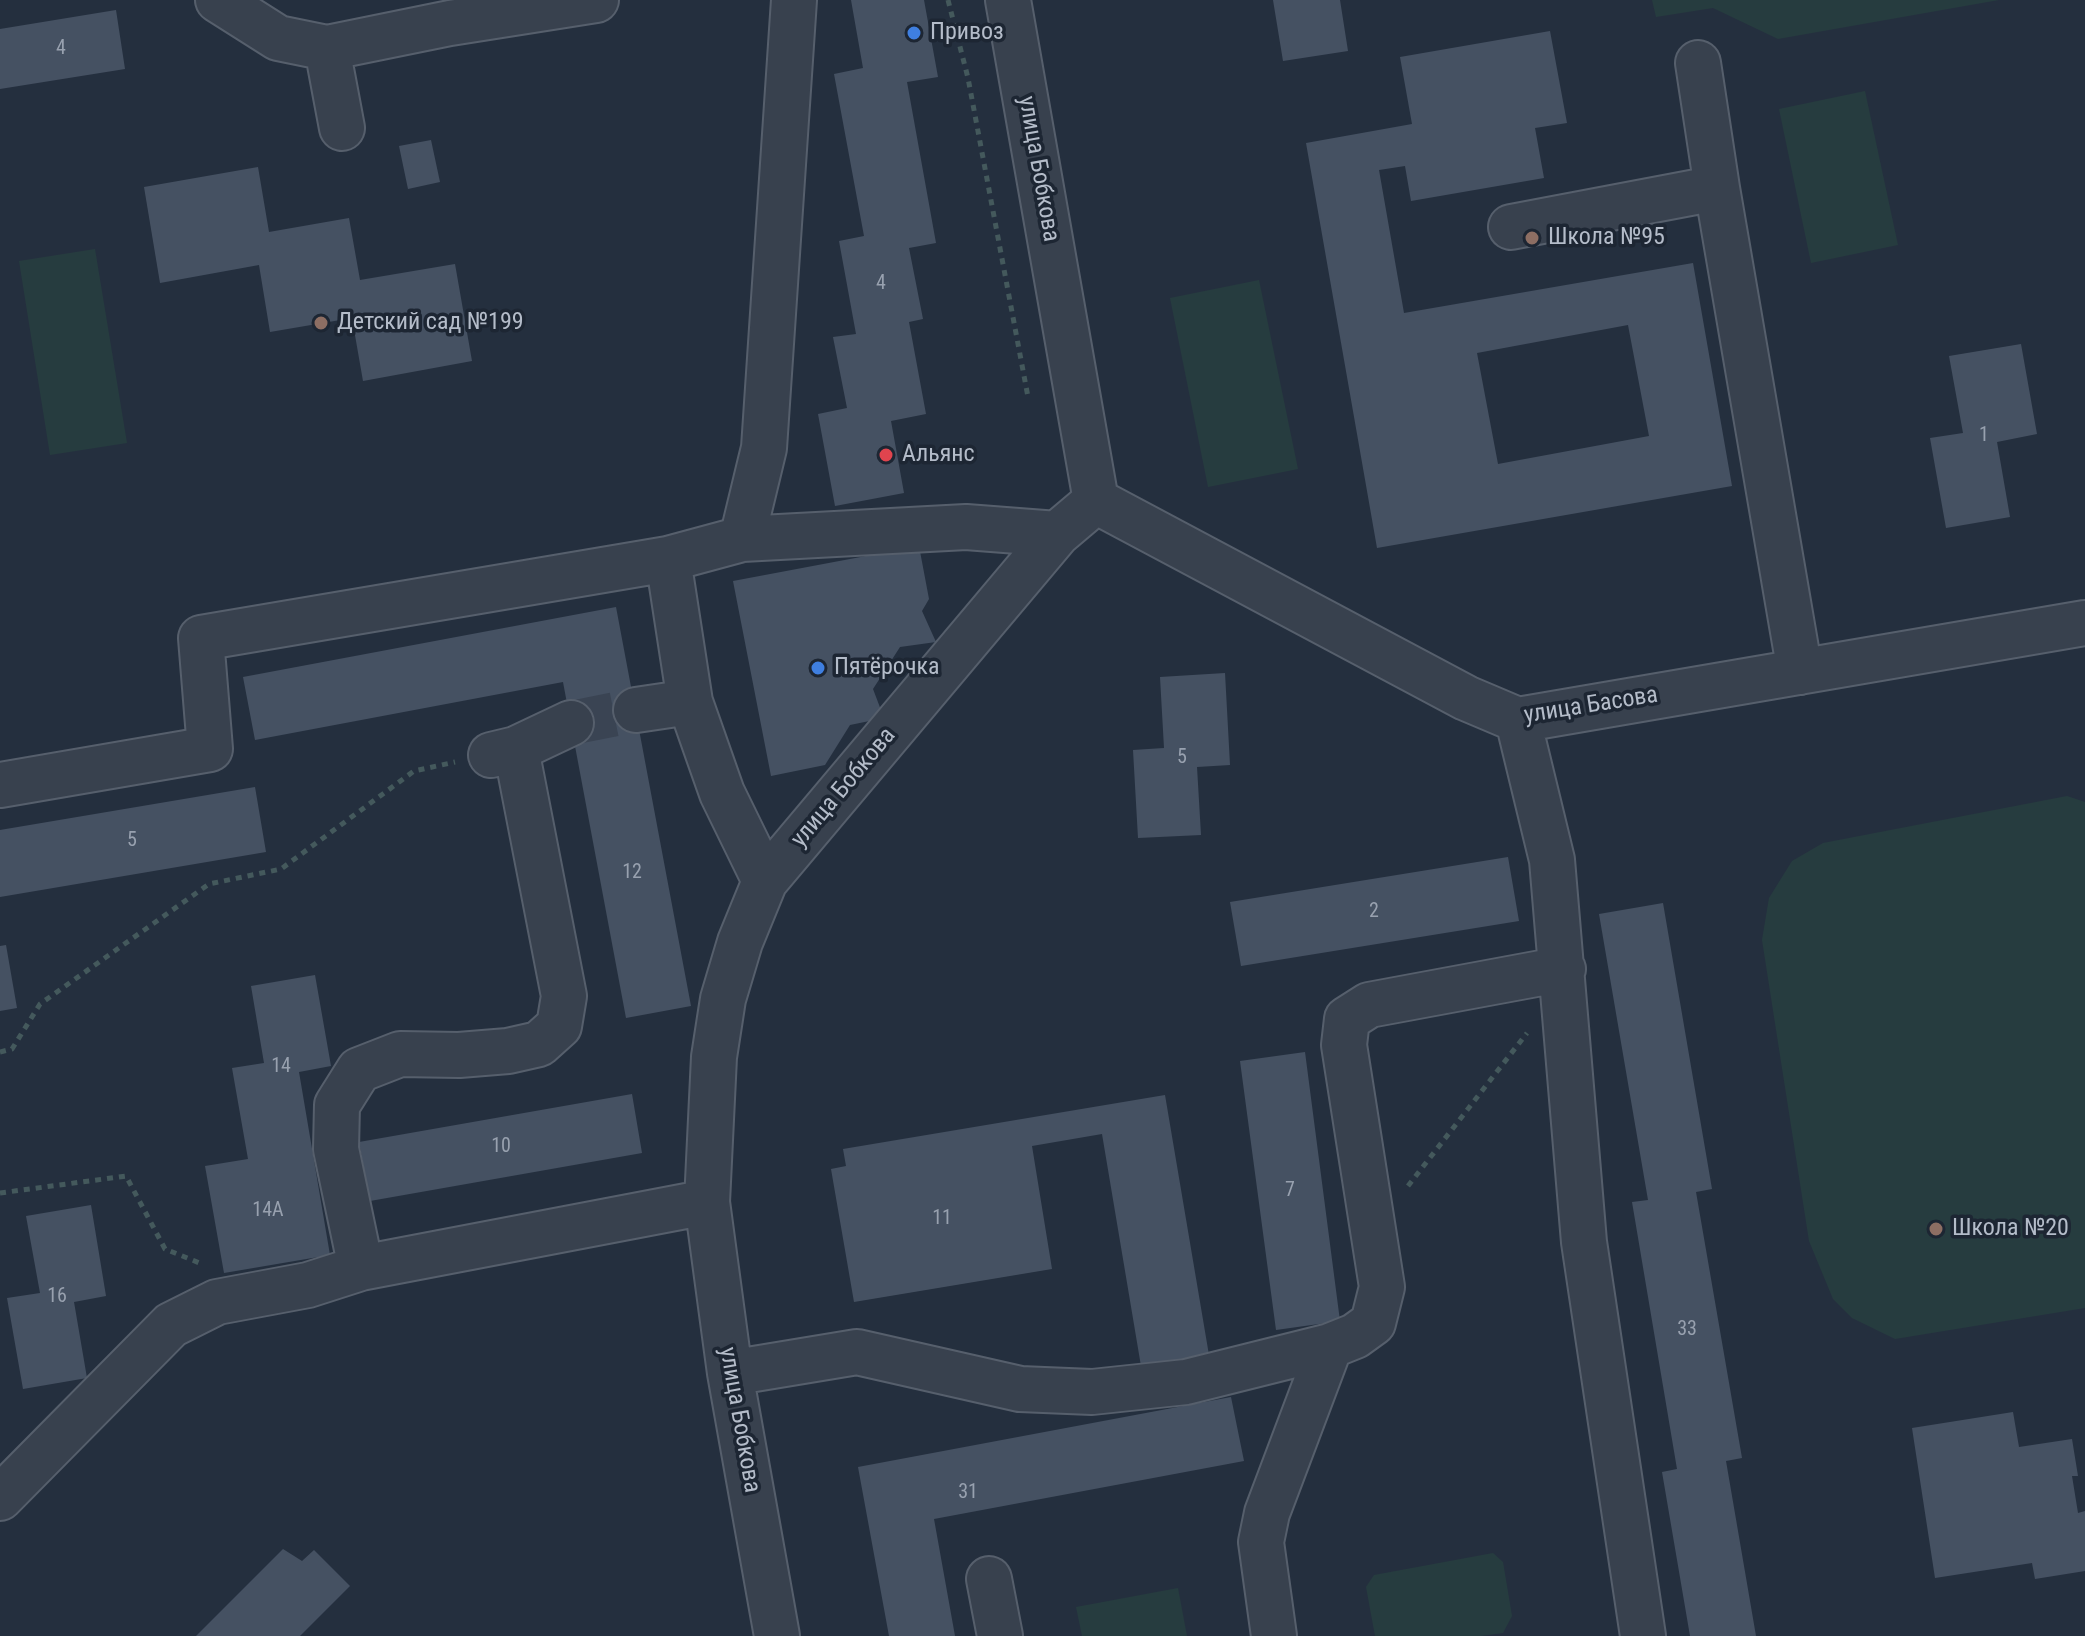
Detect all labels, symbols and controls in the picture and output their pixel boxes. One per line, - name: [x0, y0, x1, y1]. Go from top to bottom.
- place label: Привоз: [930, 19, 1004, 47]
- marker: Привоз: [905, 24, 923, 42]
- house number: 4: [56, 37, 66, 61]
- street label: улица Бобкова: [1011, 94, 1065, 244]
- place label: Школа №95: [1548, 224, 1665, 252]
- marker: Школа №95: [1523, 229, 1541, 247]
- house number: 4: [876, 272, 886, 296]
- place label: Детский сад №199: [337, 309, 524, 337]
- marker: Детский сад №199: [312, 314, 330, 332]
- house number: 1: [1979, 424, 1989, 448]
- place label: Альянс: [902, 441, 975, 469]
- marker: Альянс: [877, 446, 895, 464]
- place label: Пятёрочка: [834, 654, 939, 682]
- marker: Пятёрочка: [809, 659, 827, 677]
- street label: улица Басова: [1522, 681, 1660, 731]
- street label: улица Бобкова: [786, 722, 902, 854]
- house number: 5: [1177, 746, 1187, 770]
- house number: 5: [127, 829, 137, 853]
- house number: 12: [622, 861, 642, 885]
- house number: 2: [1369, 900, 1379, 924]
- house number: 14: [271, 1055, 291, 1079]
- house number: 10: [491, 1135, 511, 1159]
- house number: 7: [1285, 1179, 1295, 1203]
- house number: 14А: [252, 1199, 284, 1223]
- house number: 11: [932, 1207, 952, 1231]
- place label: Школа №20: [1952, 1215, 2069, 1243]
- marker: Школа №20: [1927, 1220, 1945, 1238]
- house number: 16: [47, 1285, 67, 1309]
- house number: 33: [1677, 1318, 1697, 1342]
- street label: улица Бобкова: [712, 1345, 766, 1495]
- house number: 31: [958, 1481, 978, 1505]

